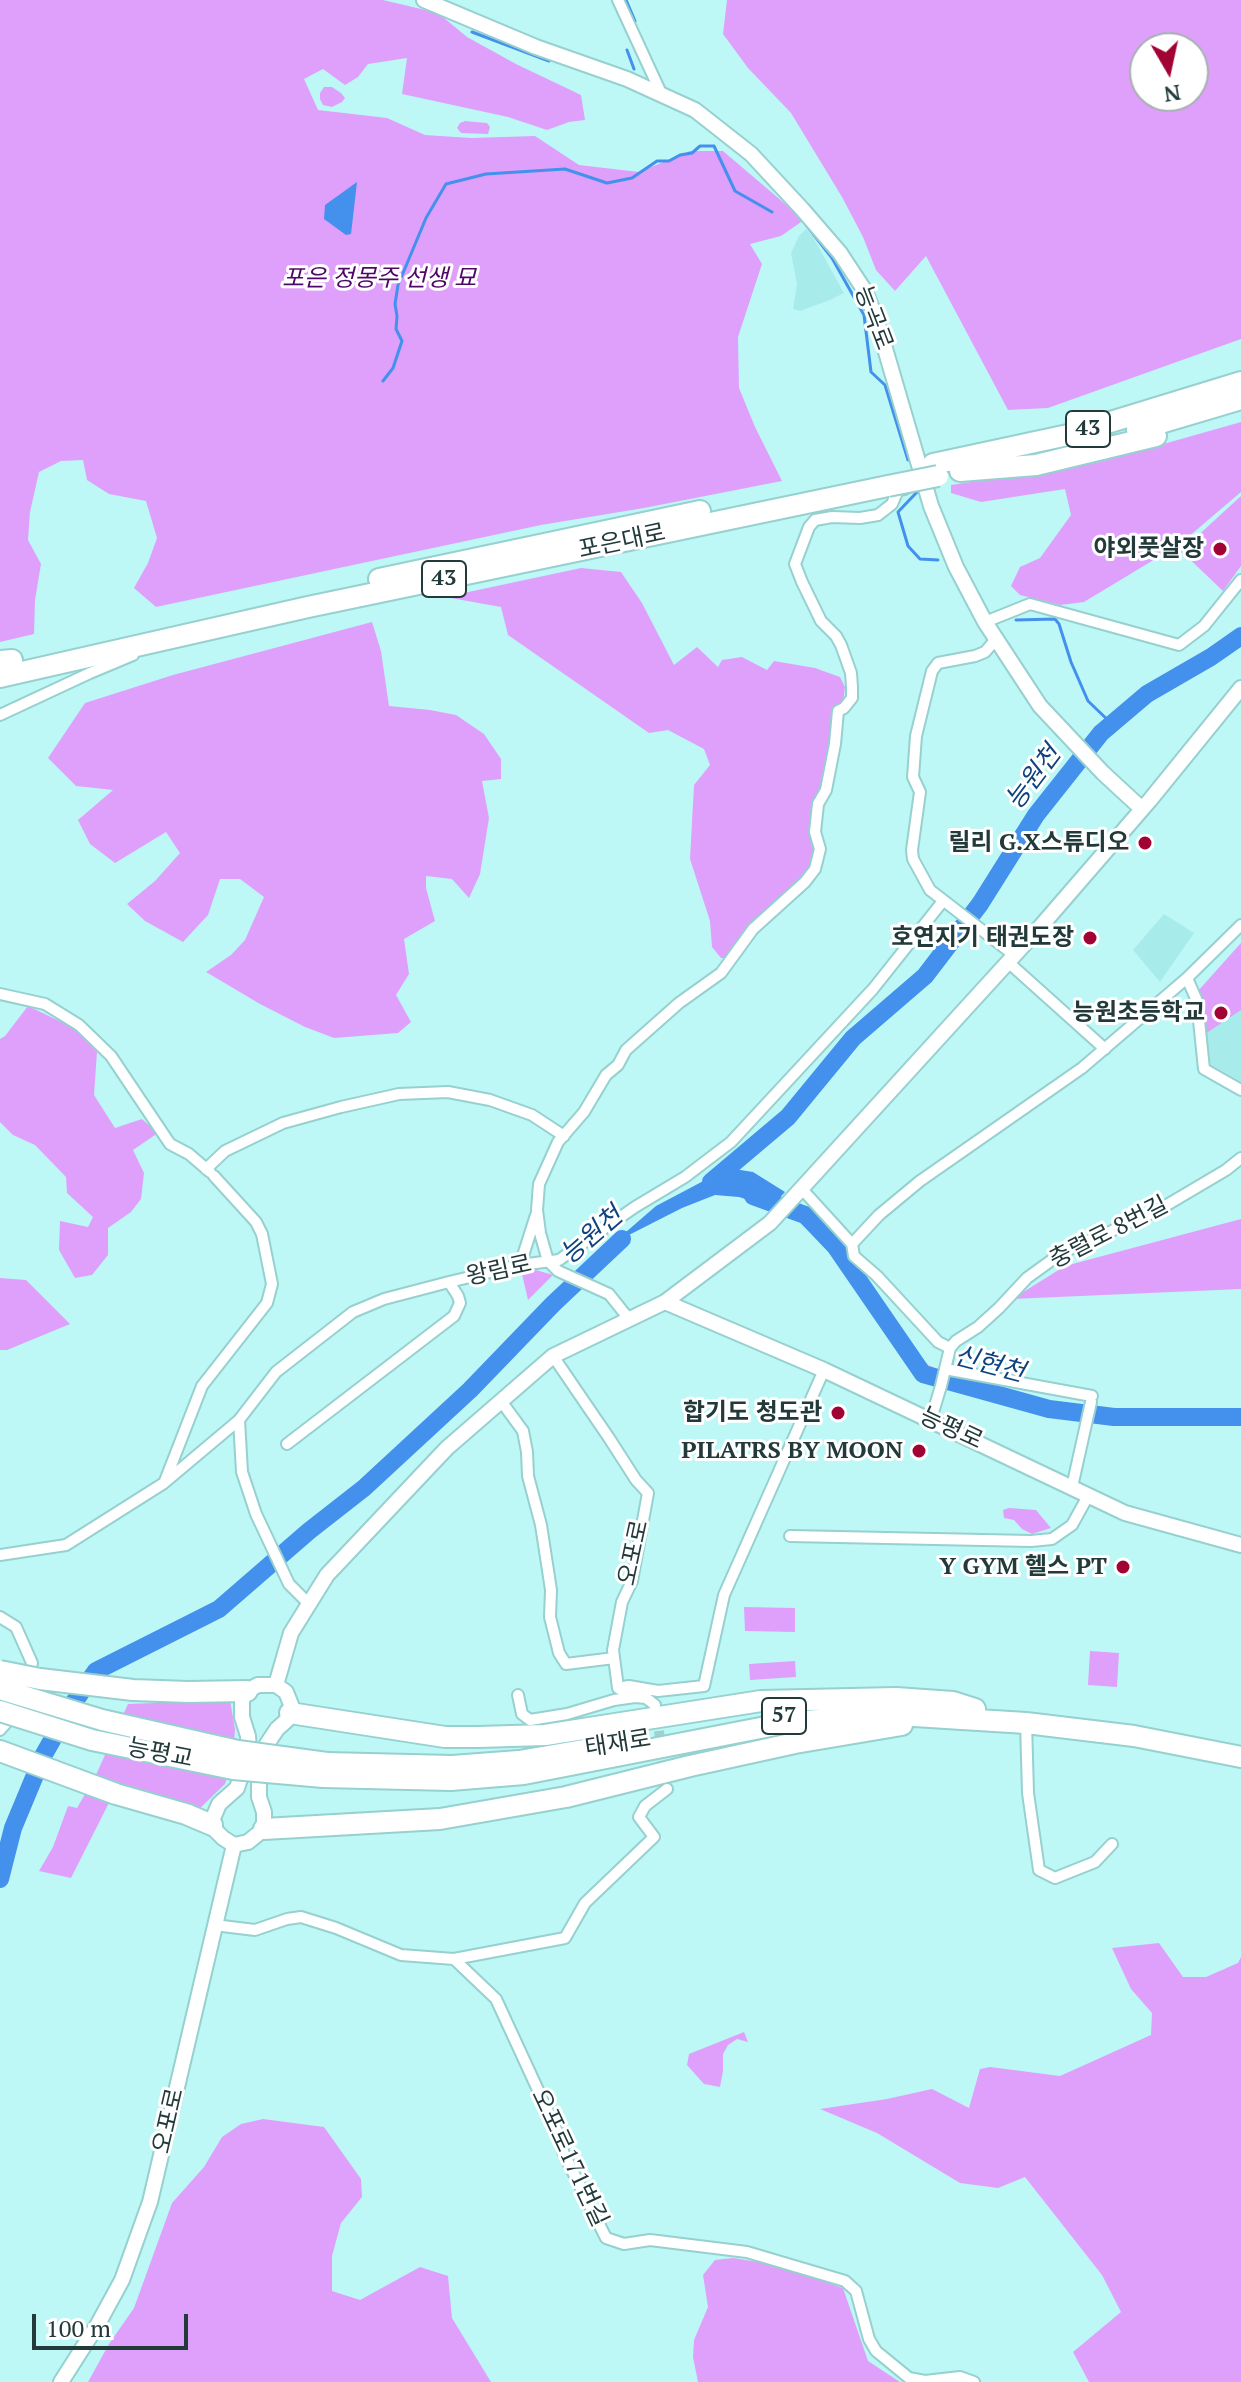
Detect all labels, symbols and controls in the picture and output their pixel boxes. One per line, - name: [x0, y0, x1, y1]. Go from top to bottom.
- north arrow: [1129, 32, 1209, 112]
- text: N: [1162, 79, 1183, 110]
- park label: 포은 정몽주 선생 묘: [282, 265, 476, 293]
- street label: 능곡로: [848, 282, 898, 354]
- road number: 43: [1066, 411, 1110, 447]
- street label: 포은대로: [576, 519, 668, 565]
- place label: 야외풋살장: [1094, 535, 1204, 563]
- marker: 야외풋살장: [1211, 540, 1229, 558]
- road number: 43: [422, 561, 466, 597]
- water label: 능원천: [1000, 740, 1068, 816]
- place label: 릴리 G.X스튜디오: [948, 829, 1129, 857]
- marker: 릴리 G.X스튜디오: [1136, 834, 1154, 852]
- place label: 호연지기 태권도장: [891, 924, 1074, 952]
- marker: 호연지기 태권도장: [1081, 929, 1099, 947]
- place label: 능원초등학교: [1073, 999, 1205, 1027]
- marker: 능원초등학교: [1212, 1004, 1230, 1022]
- street label: 충렬로 8번길: [1045, 1191, 1173, 1275]
- water label: 능원천: [555, 1201, 629, 1271]
- street label: 왕림로: [464, 1250, 534, 1292]
- water label: 신현천: [950, 1341, 1028, 1389]
- place label: 합기도 청도관: [683, 1399, 822, 1427]
- street label: 능평로: [915, 1402, 987, 1456]
- marker: 합기도 청도관: [829, 1404, 847, 1422]
- place label: PILATRS BY MOON: [681, 1437, 903, 1465]
- marker: PILATRS BY MOON: [910, 1442, 928, 1460]
- street label: 오포로: [613, 1518, 655, 1588]
- place label: Y GYM 헬스 PT: [939, 1553, 1107, 1581]
- marker: Y GYM 헬스 PT: [1114, 1558, 1132, 1576]
- road number: 57: [762, 1698, 806, 1734]
- street label: 태재로: [583, 1725, 653, 1763]
- street label: 능평교: [125, 1734, 195, 1774]
- street label: 오포로171번길: [525, 2084, 613, 2232]
- street label: 오포로: [148, 2085, 190, 2157]
- scale bar: [36, 2298, 192, 2348]
- text: 100 m: [46, 2312, 111, 2344]

